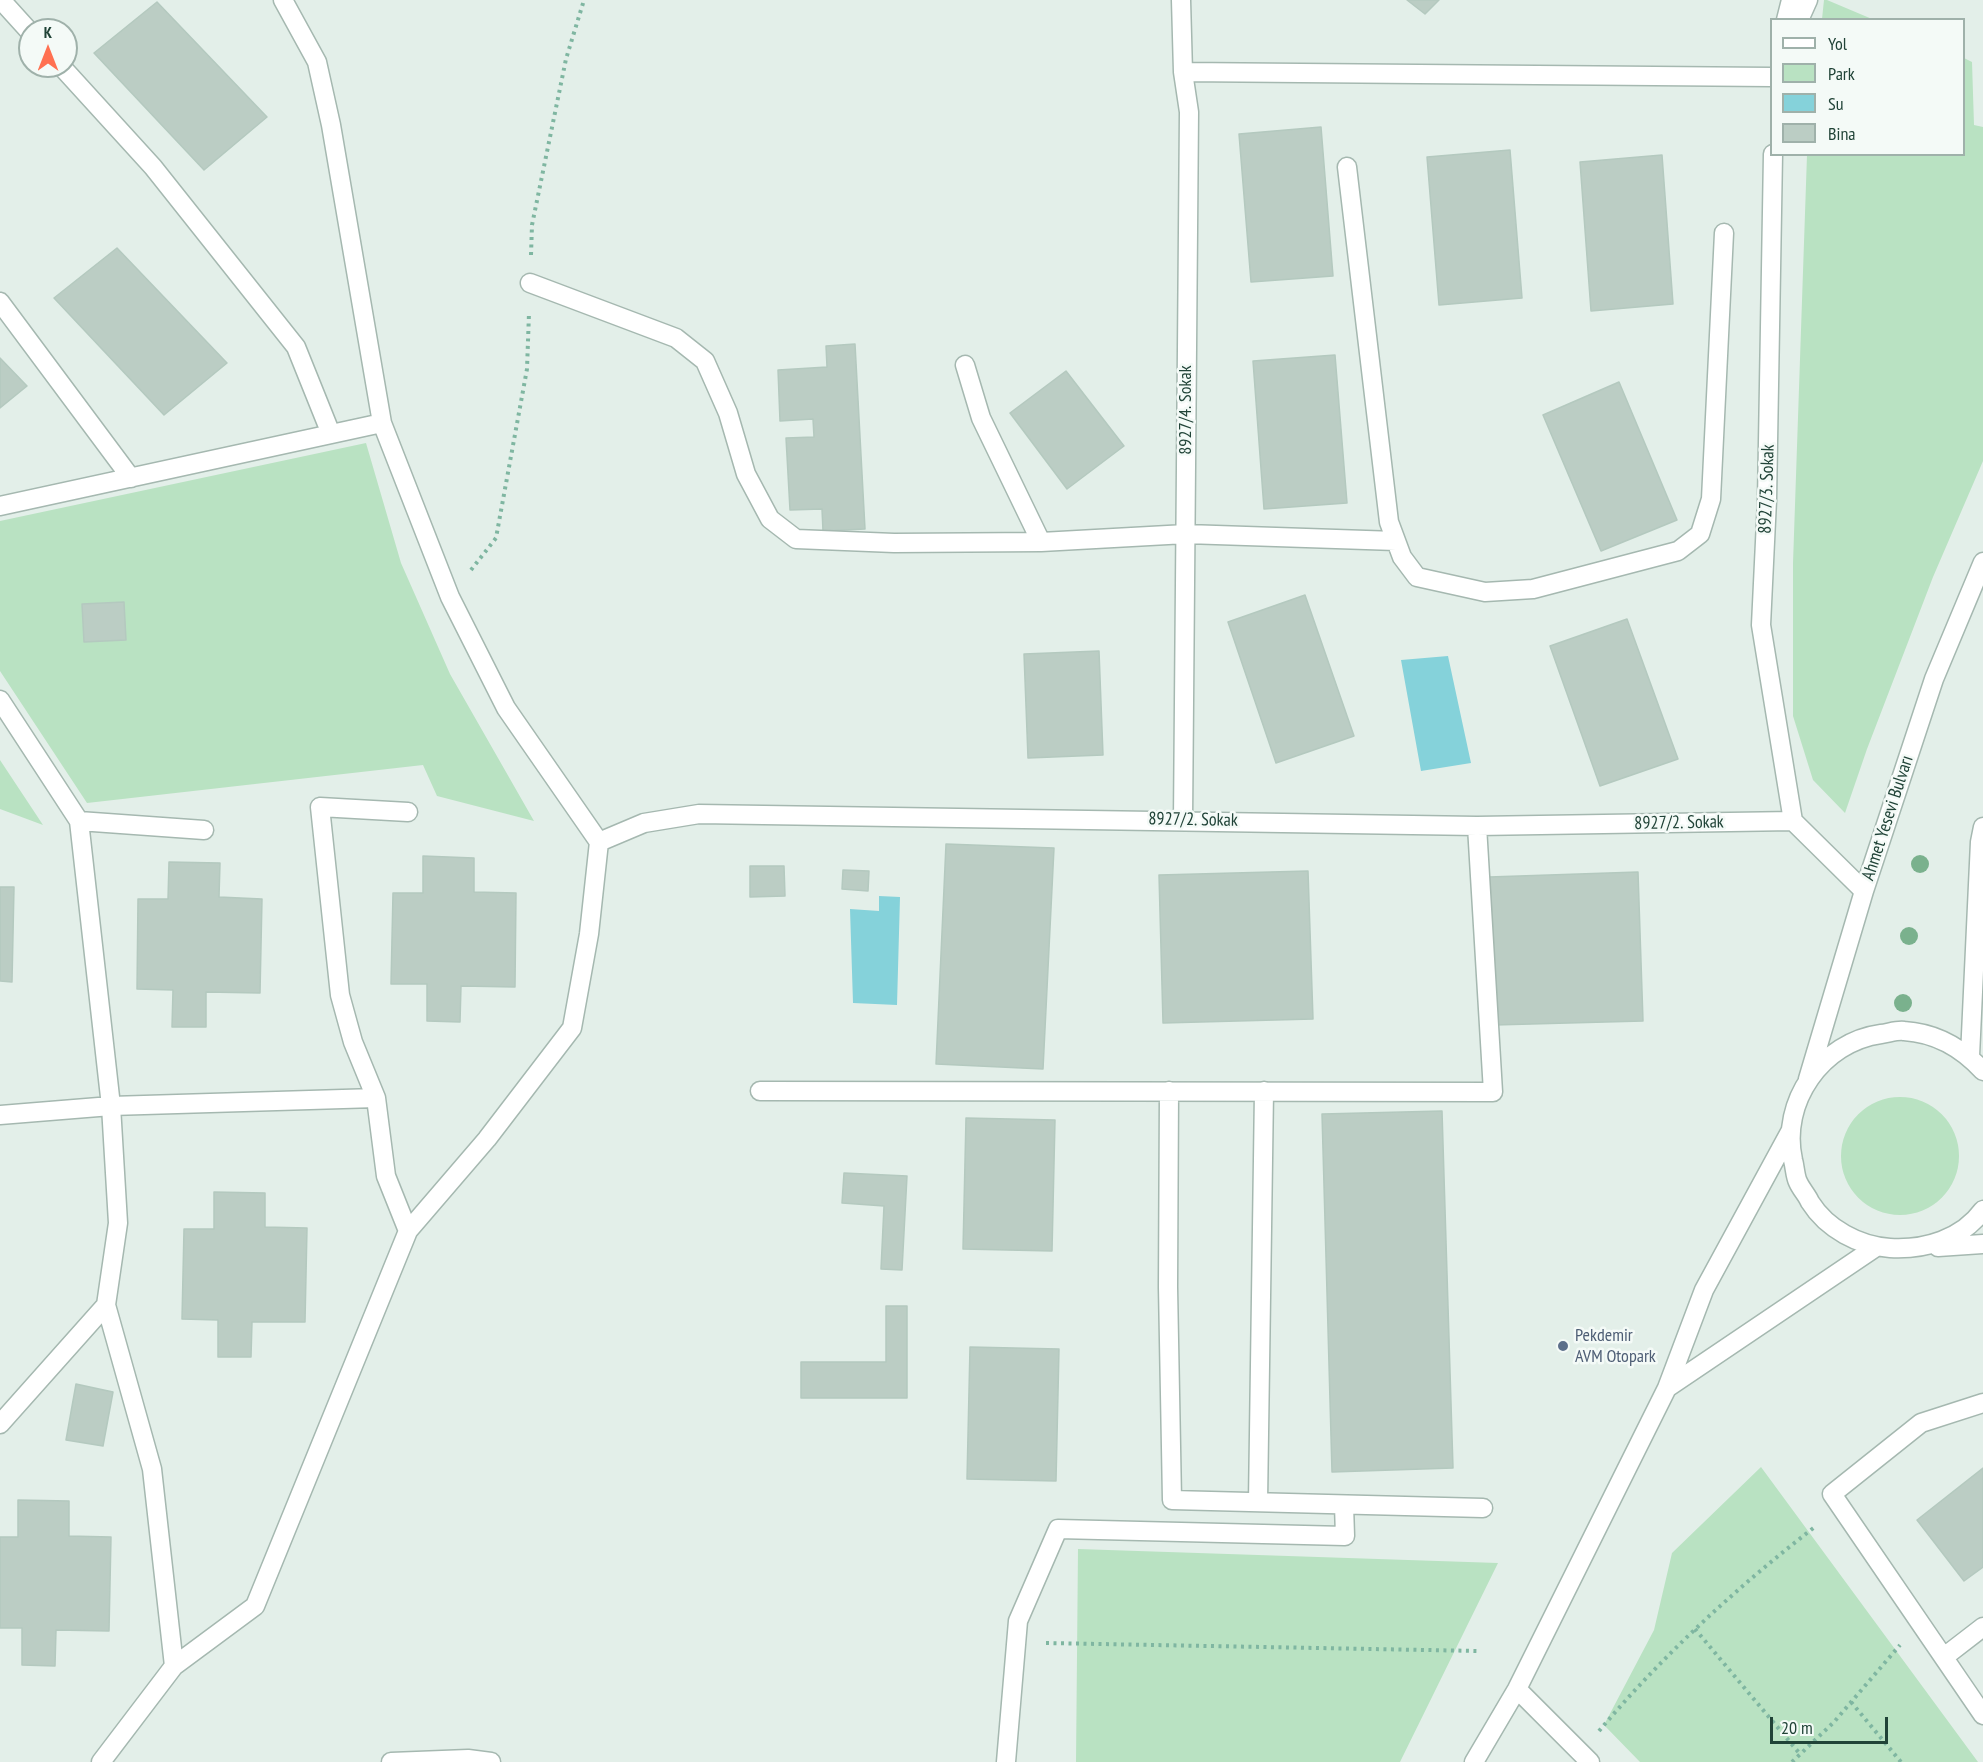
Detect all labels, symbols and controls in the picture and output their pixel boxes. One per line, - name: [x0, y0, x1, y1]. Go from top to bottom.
- north arrow: [18, 18, 78, 78]
- legend: [1770, 18, 1965, 156]
- text: K: [44, 22, 52, 42]
- text: Yol: [1828, 32, 1847, 55]
- text: Park: [1828, 62, 1855, 85]
- text: Su: [1828, 92, 1844, 115]
- text: Bina: [1828, 122, 1856, 145]
- street label: 8927/4. Sokak: [1175, 365, 1197, 455]
- street label: 8927/3. Sokak: [1755, 444, 1779, 534]
- street label: Ahmet Yesevi Bulvarı: [1858, 753, 1918, 883]
- street label: 8927/2. Sokak: [1148, 808, 1238, 832]
- street label: 8927/2. Sokak: [1634, 811, 1724, 835]
- place label: Pekdemir AVM Otopark: [1575, 1325, 1656, 1368]
- marker: Pekdemir AVM Otopark: [1556, 1339, 1570, 1353]
- scale bar: [1773, 1705, 1892, 1743]
- text: 20 m: [1781, 1716, 1813, 1739]

